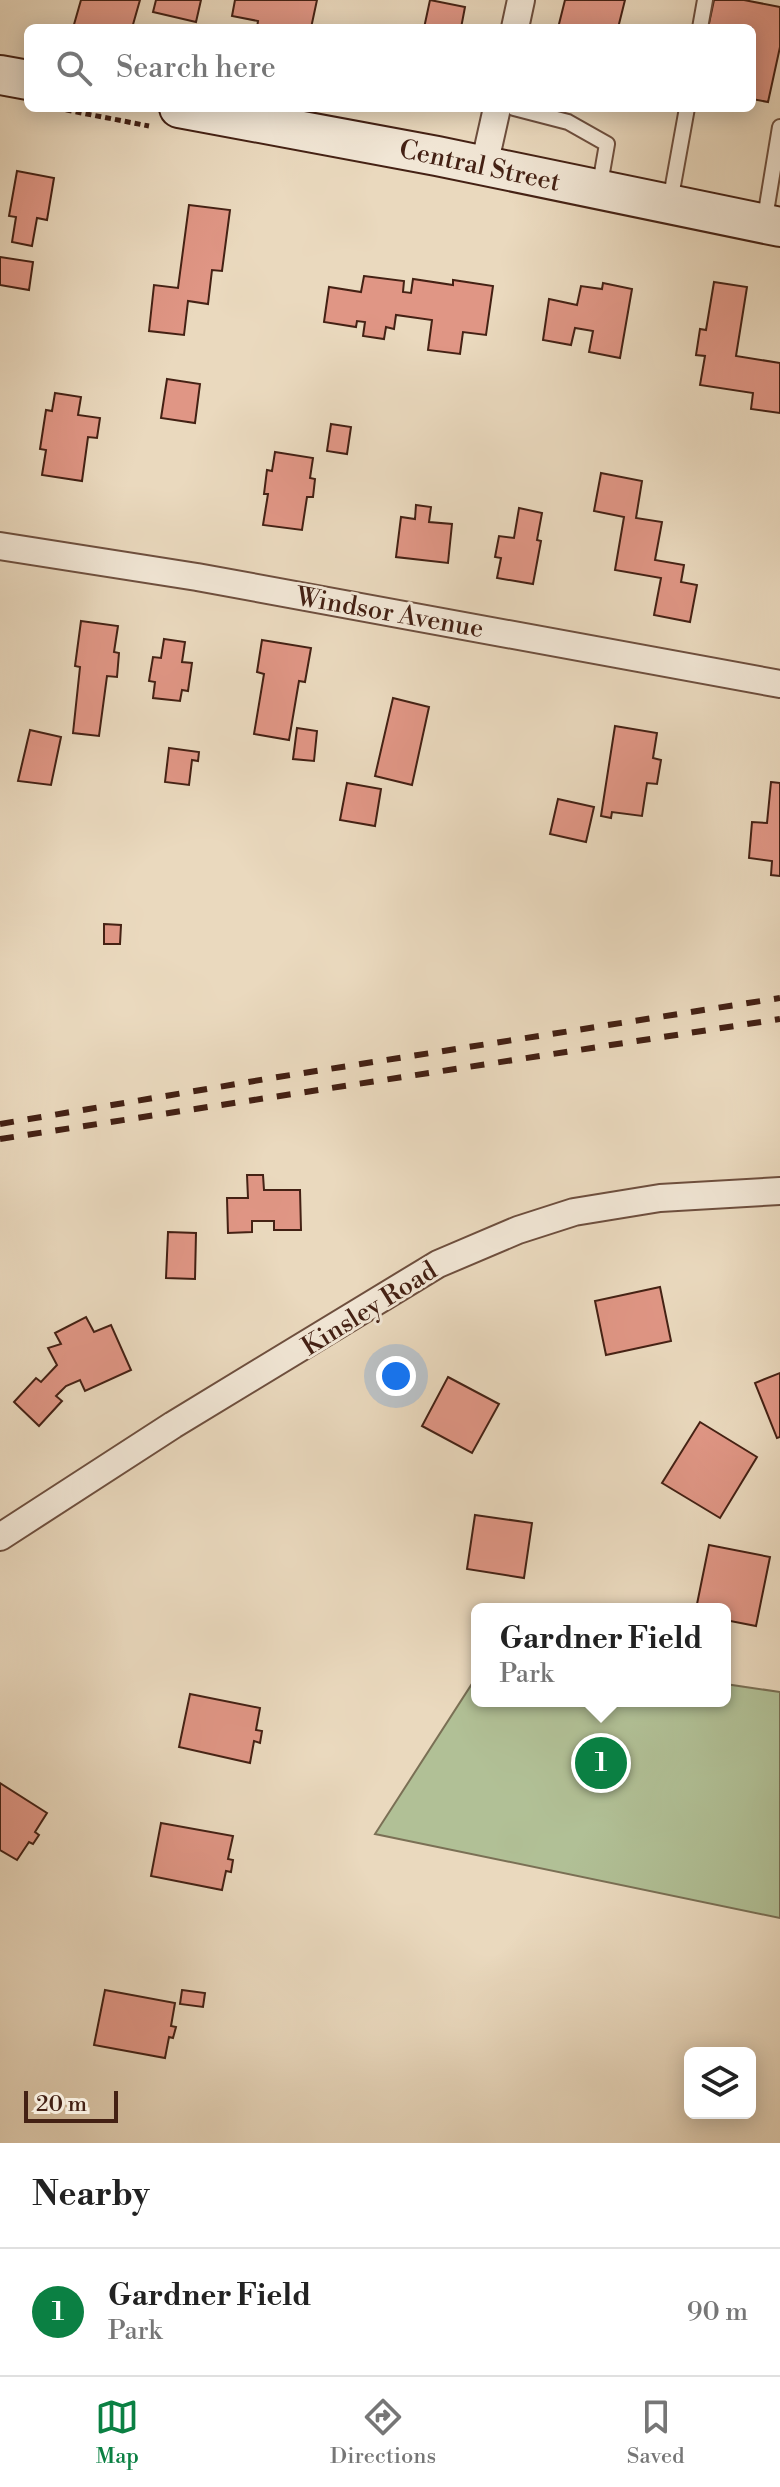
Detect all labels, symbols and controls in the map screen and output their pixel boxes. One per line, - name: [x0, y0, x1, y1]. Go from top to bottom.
- search box: [24, 24, 756, 112]
- icon: search: [52, 46, 96, 90]
- text: Search here: [116, 49, 276, 87]
- street label: Central Street: [396, 133, 563, 199]
- street label: Windsor Avenue: [293, 581, 486, 645]
- street label: Kinsley Road: [296, 1255, 443, 1363]
- your location: [376, 1356, 416, 1396]
- popup: [471, 1603, 731, 1707]
- text: Gardner Field: [499, 1620, 703, 1658]
- text: Park: [499, 1658, 554, 1690]
- pin: 1: [575, 1733, 627, 1793]
- map controls: [684, 2047, 756, 2119]
- button: layers: [684, 2047, 756, 2119]
- scale bar: [24, 2087, 118, 2123]
- text: 20 m: [36, 2091, 87, 2118]
- text: Nearby: [32, 2174, 150, 2216]
- text: Gardner Field: [108, 2277, 311, 2315]
- text: 1: [52, 2296, 64, 2328]
- text: 90 m: [687, 2296, 748, 2328]
- text: Park: [108, 2315, 162, 2347]
- tab: Map: [95, 2395, 139, 2470]
- tab: Directions: [330, 2395, 436, 2470]
- tab: Saved: [627, 2395, 685, 2470]

